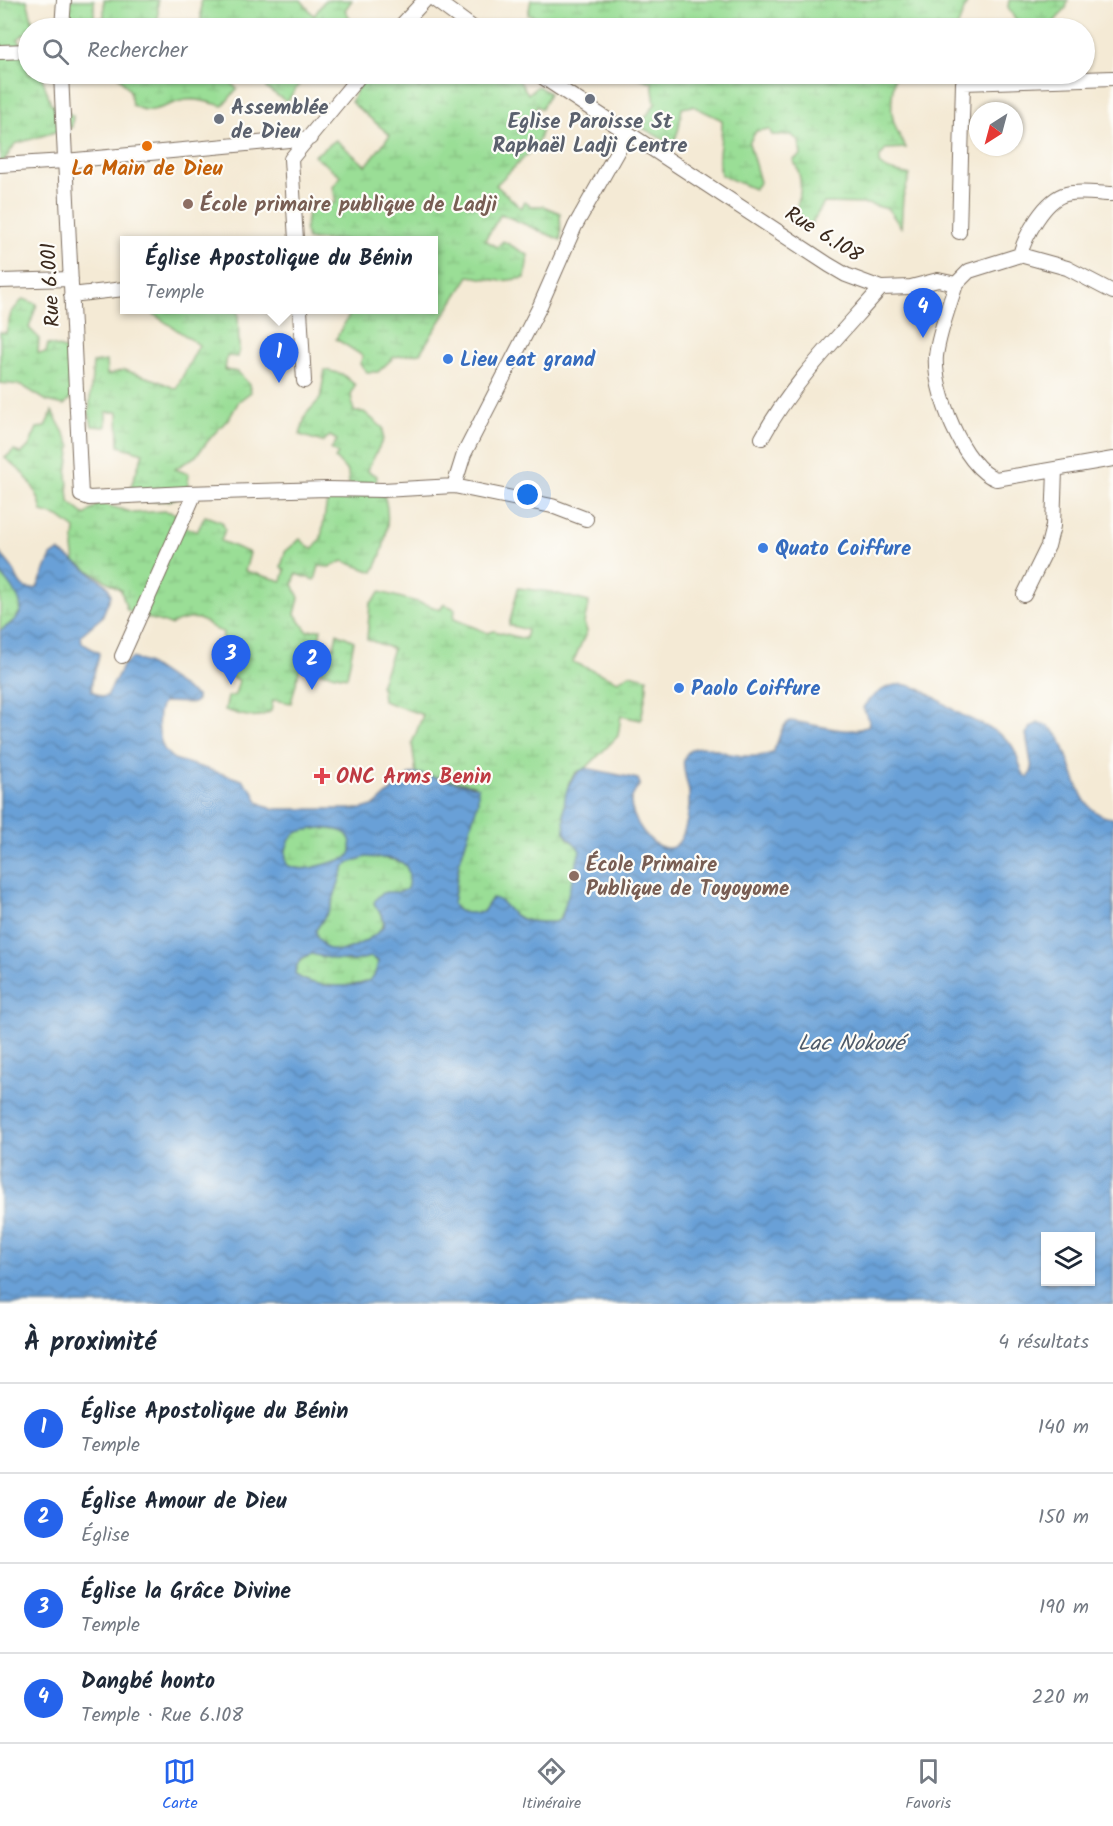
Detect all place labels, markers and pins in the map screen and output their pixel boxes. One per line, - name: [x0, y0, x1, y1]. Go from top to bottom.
- place label: Assemblée de Dieu: [231, 92, 329, 149]
- marker: Eglise Paroisse St Raphaël Ladji Centre: [583, 92, 597, 106]
- place label: Eglise Paroisse St Raphaël Ladji Centre: [492, 106, 688, 163]
- marker: Assemblée de Dieu: [212, 112, 226, 126]
- marker: La Main de Dieu: [140, 139, 154, 153]
- place label: La Main de Dieu: [71, 153, 224, 186]
- place label: École primaire publique de Ladji: [200, 189, 497, 222]
- marker: École primaire publique de Ladji: [181, 197, 195, 211]
- pin: 4: [904, 288, 942, 338]
- pin: 1: [260, 334, 298, 383]
- place label: Lieu eat grand: [460, 344, 596, 377]
- marker: Lieu eat grand: [441, 352, 455, 366]
- place label: Quato Coiffure: [775, 533, 911, 566]
- marker: Quato Coiffure: [756, 541, 770, 555]
- pin: 3: [212, 636, 250, 685]
- pin: 2: [292, 640, 332, 690]
- place label: Paolo Coiffure: [691, 673, 820, 706]
- marker: Paolo Coiffure: [672, 681, 686, 695]
- place label: ONC Arms Benin: [336, 761, 491, 794]
- marker: ONC Arms Benin: [313, 767, 331, 785]
- place label: École Primaire Publique de Toyoyome: [586, 849, 789, 906]
- marker: École Primaire Publique de Toyoyome: [567, 869, 581, 883]

